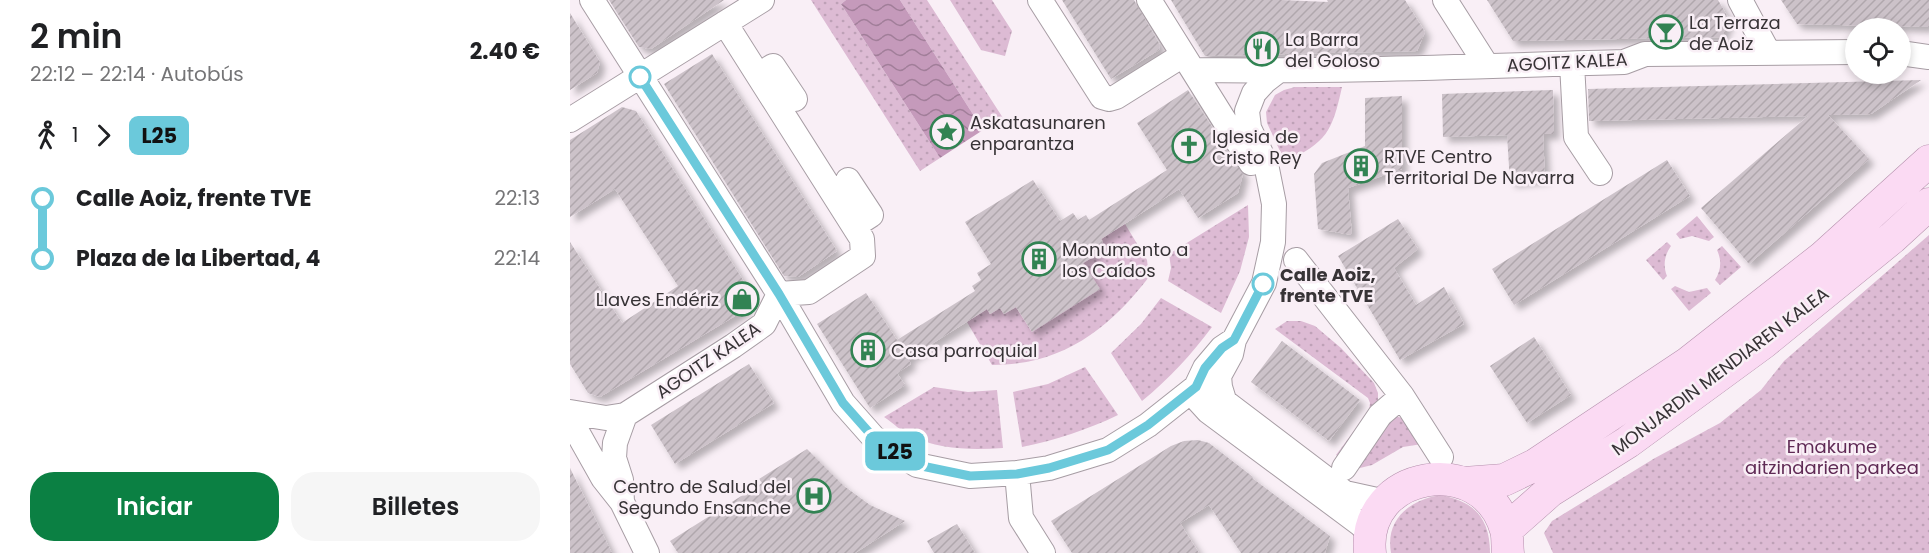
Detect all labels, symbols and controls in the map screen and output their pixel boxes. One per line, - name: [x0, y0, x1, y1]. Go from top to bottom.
- place label: La Terraza de Aoiz: [1689, 10, 1781, 56]
- text: 2 min: [30, 13, 122, 60]
- bar icon: La Terraza de Aoiz: [1648, 14, 1684, 50]
- map controls: [1845, 18, 1911, 84]
- button: locate: [1845, 18, 1911, 84]
- place label: La Barra del Goloso: [1285, 27, 1380, 73]
- restaurant icon: La Barra del Goloso: [1244, 31, 1280, 67]
- text: 2.40 €: [470, 36, 540, 67]
- street label: AGOITZ KALEA: [1506, 46, 1628, 78]
- text: 22:12 – 22:14 · Autobús: [30, 60, 244, 88]
- unlabelled marker: [629, 66, 651, 88]
- place label: Askatasunaren enparantza: [970, 110, 1106, 156]
- place icon: Askatasunaren enparantza: [929, 114, 965, 150]
- icon: walk: [30, 119, 63, 152]
- icon: forward: [87, 119, 120, 152]
- text: 1: [72, 121, 78, 149]
- text: L25: [141, 121, 177, 150]
- place label: Iglesia de Cristo Rey: [1212, 124, 1302, 170]
- church icon: Iglesia de Cristo Rey: [1171, 128, 1207, 164]
- place label: RTVE Centro Territorial De Navarra: [1384, 144, 1575, 190]
- building icon: RTVE Centro Territorial De Navarra: [1343, 148, 1379, 184]
- text: Calle Aoiz, frente TVE: [76, 183, 311, 214]
- text: 22:13: [495, 184, 540, 212]
- place label: Monumento a los Caídos: [1062, 237, 1188, 283]
- building icon: Monumento a los Caídos: [1021, 241, 1057, 277]
- text: Plaza de la Libertad, 4: [76, 243, 321, 274]
- text: 22:14: [494, 244, 540, 272]
- place label: Calle Aoiz, frente TVE: [1280, 262, 1376, 308]
- marker: Calle Aoiz, frente TVE: [1252, 273, 1274, 295]
- shop icon: Llaves Endériz: [724, 281, 760, 317]
- street label: MONJARDIN MENDIAREN KALEA: [1606, 281, 1834, 461]
- place label: Llaves Endériz: [596, 287, 719, 312]
- street label: AGOITZ KALEA: [651, 316, 765, 404]
- building icon: Casa parroquial: [850, 332, 886, 368]
- place label: Casa parroquial: [891, 338, 1037, 363]
- line badge: L25: [860, 432, 930, 470]
- park label: Emakume aitzindarien parkea: [1745, 434, 1919, 480]
- text: L25: [877, 437, 913, 466]
- button: Iniciar: [30, 472, 279, 541]
- button: Billetes: [291, 472, 540, 541]
- place label: Centro de Salud del Segundo Ensanche: [613, 474, 791, 520]
- hospital icon: Centro de Salud del Segundo Ensanche: [796, 478, 832, 514]

